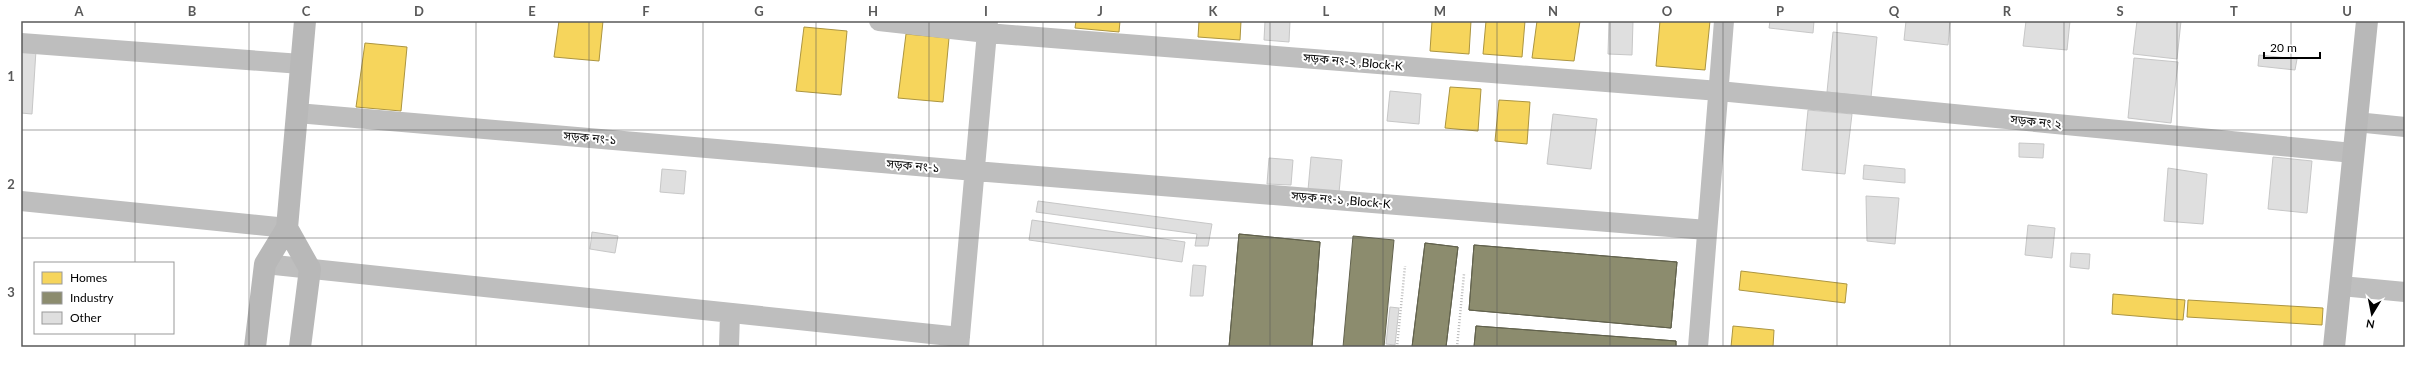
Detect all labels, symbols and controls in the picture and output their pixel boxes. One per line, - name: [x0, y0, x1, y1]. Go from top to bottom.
- text: A: [73, 3, 84, 19]
- text: B: [188, 3, 197, 19]
- text: C: [302, 3, 311, 19]
- text: D: [414, 3, 424, 19]
- text: E: [528, 3, 536, 19]
- text: F: [642, 3, 650, 19]
- text: G: [754, 3, 764, 19]
- text: H: [868, 3, 878, 19]
- text: I: [984, 3, 988, 19]
- text: J: [1097, 3, 1103, 19]
- text: K: [1209, 3, 1219, 19]
- text: L: [1323, 3, 1330, 19]
- text: M: [1434, 3, 1446, 19]
- text: N: [1548, 3, 1558, 19]
- text: O: [1662, 3, 1673, 19]
- text: P: [1776, 3, 1784, 19]
- text: Q: [1889, 3, 1900, 19]
- text: R: [2003, 3, 2012, 19]
- text: S: [2116, 3, 2124, 19]
- text: T: [2230, 3, 2238, 19]
- text: U: [2342, 3, 2352, 19]
- scale bar: [2264, 34, 2320, 60]
- text: 20 m: [2270, 40, 2297, 55]
- street label: সড়ক নং-২ ,Block-K: [1302, 50, 1403, 73]
- text: 1: [7, 68, 15, 84]
- street label: সড়ক নং ২: [2009, 111, 2062, 132]
- street label: সড়ক নং-১: [562, 128, 617, 147]
- street label: সড়ক নং-১: [885, 156, 940, 175]
- text: 2: [7, 176, 15, 192]
- street label: সড়ক নং-১ ,Block-K: [1290, 188, 1391, 211]
- legend: [34, 262, 174, 334]
- text: Homes: [70, 270, 107, 285]
- text: 3: [7, 284, 15, 300]
- text: Industry: [70, 290, 114, 305]
- north arrow: [2352, 294, 2392, 334]
- text: Other: [70, 310, 102, 325]
- text: N: [2365, 317, 2375, 331]

